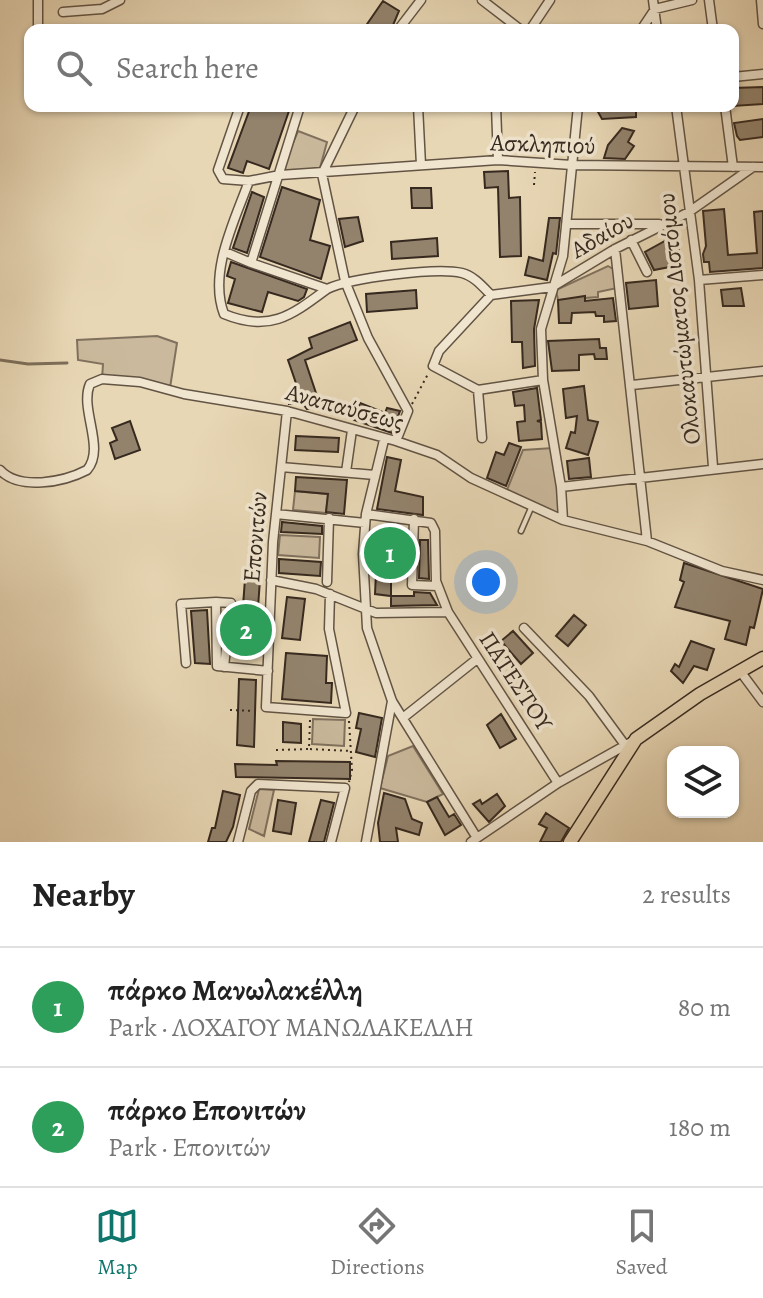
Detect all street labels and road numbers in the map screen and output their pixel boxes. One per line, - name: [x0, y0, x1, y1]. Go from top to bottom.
- street label: Ασκληπιού: [489, 126, 596, 162]
- street label: Ολοκαυτώματος Διστόμου: [650, 192, 708, 446]
- street label: Αδαίου: [564, 204, 639, 266]
- street label: Αναπαύσεως: [281, 376, 408, 438]
- street label: Επονιτών: [235, 490, 275, 584]
- street label: ΠΑΤΕΣΤΟΥ: [472, 625, 561, 738]

